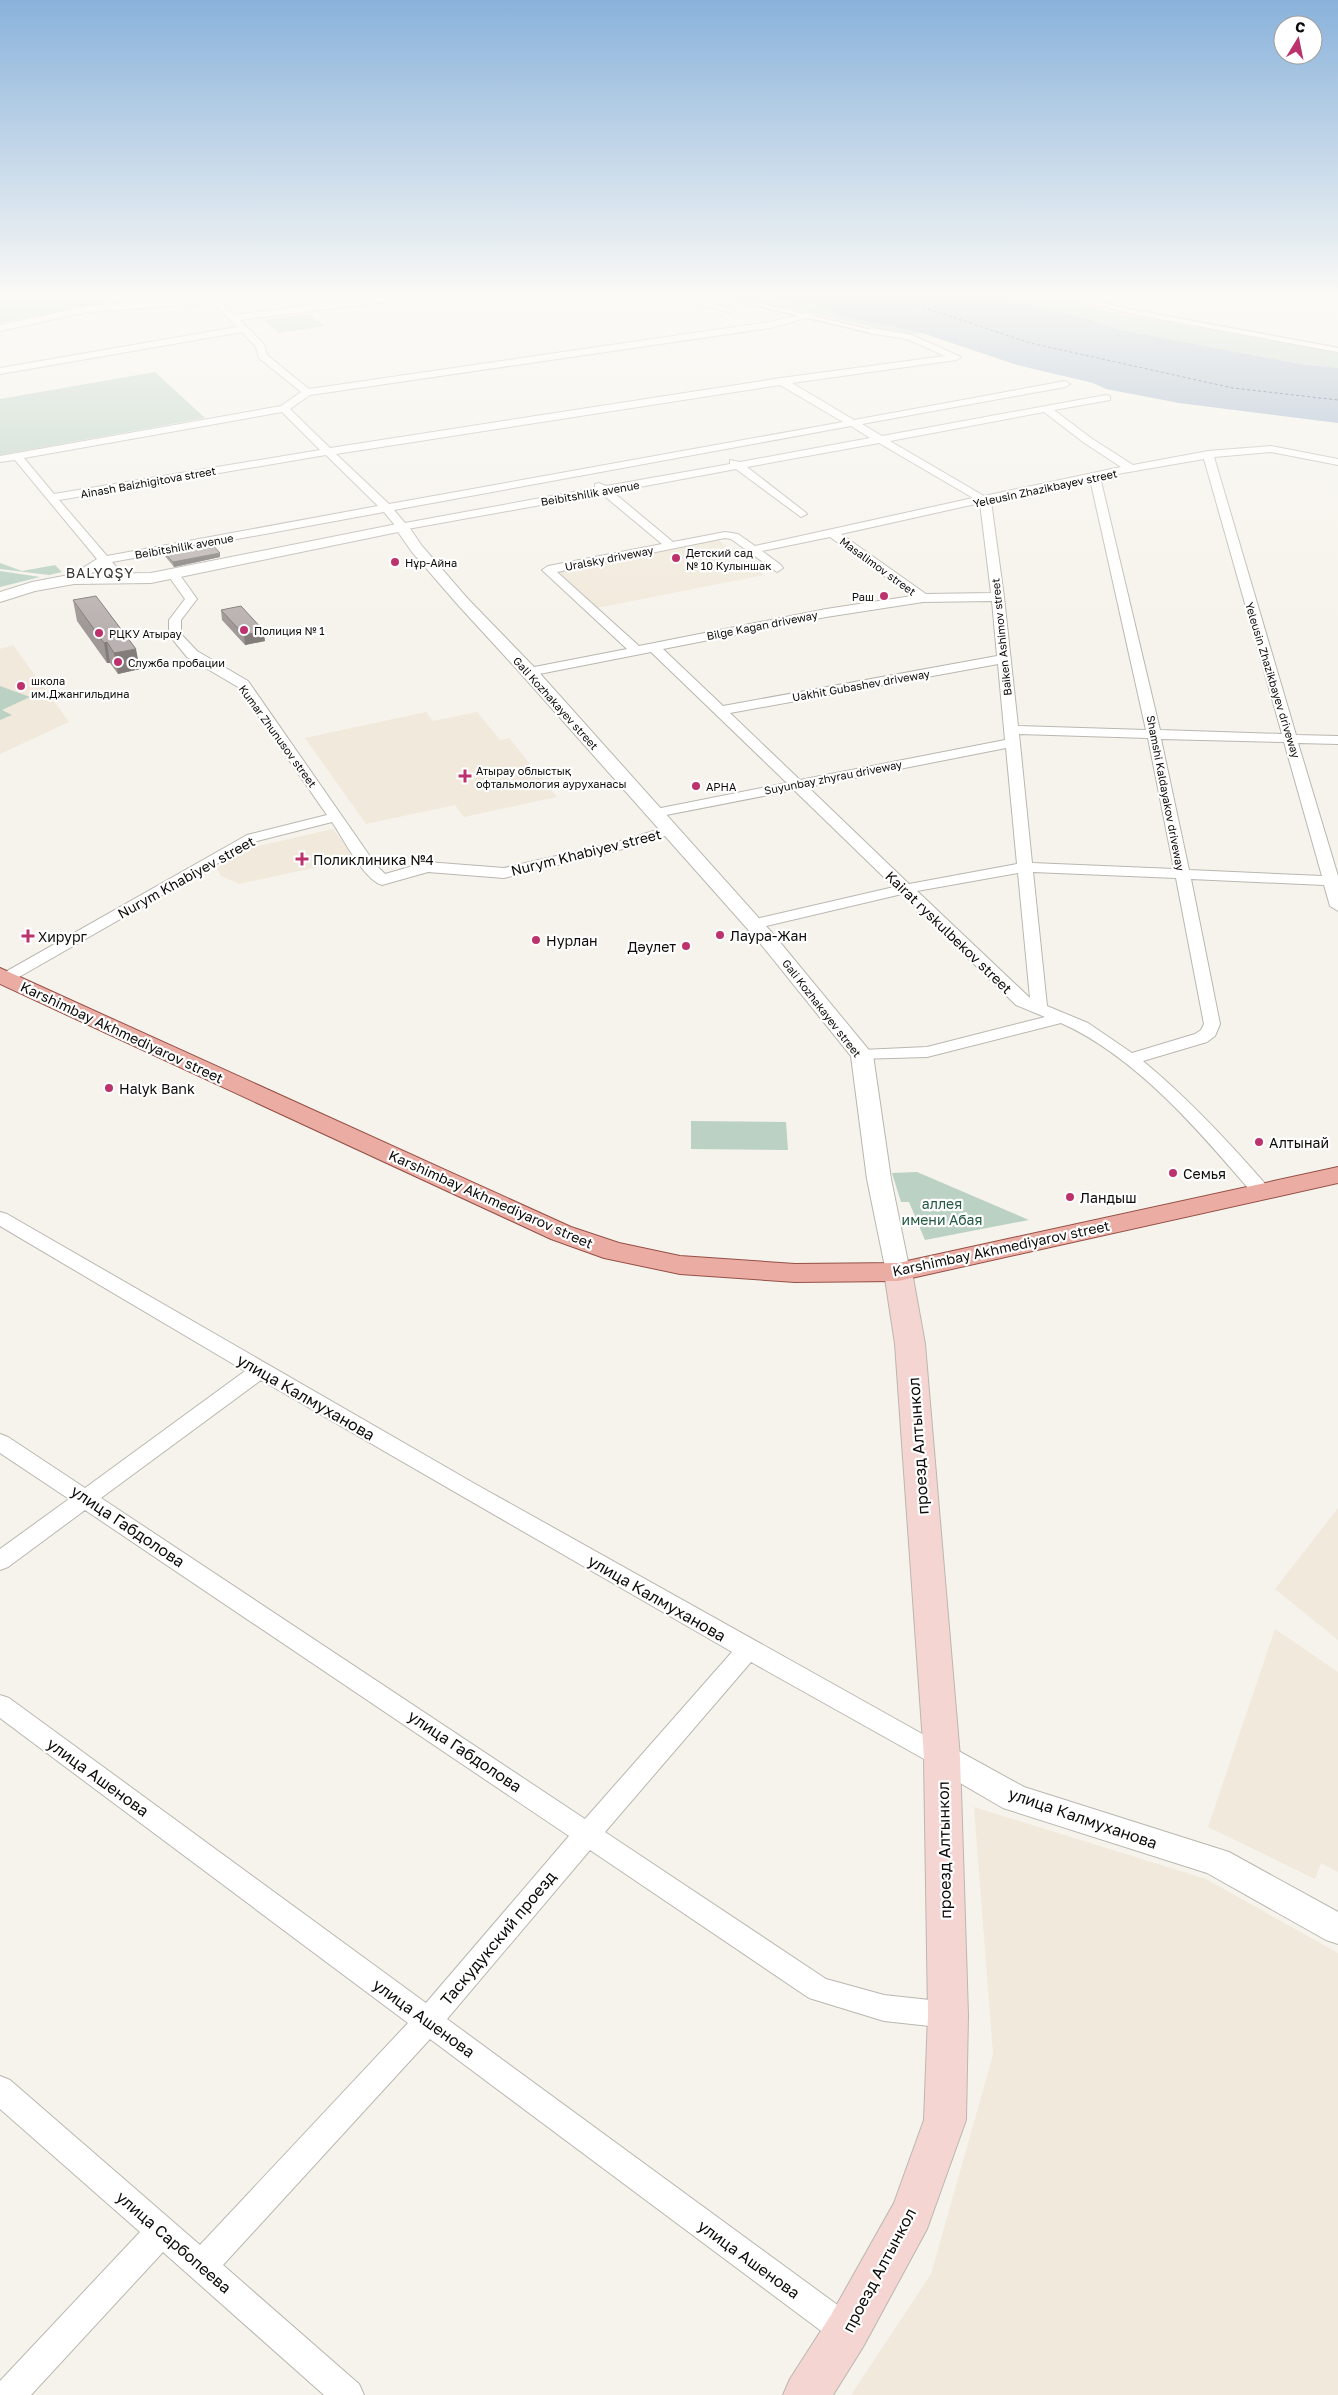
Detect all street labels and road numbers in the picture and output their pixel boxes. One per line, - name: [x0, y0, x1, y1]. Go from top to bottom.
- street label: Ainash Baizhigitova street: [79, 464, 217, 500]
- street label: Yeleusin Zhazikbayev street: [972, 466, 1118, 510]
- street label: Beibitshilik avenue: [540, 478, 640, 508]
- street label: Beibitshilik avenue: [134, 531, 234, 561]
- street label: Masalimov street: [837, 534, 919, 598]
- street label: Uralsky driveway: [564, 543, 654, 573]
- street label: Baiken Ashimov street: [988, 578, 1014, 696]
- street label: Yeleusin Zhazikbayev driveway: [1243, 600, 1303, 760]
- street label: Bilge Kagan driveway: [705, 608, 819, 642]
- street label: Gali Kozhakayev street: [511, 654, 601, 752]
- street label: Uakhit Gubashev driveway: [791, 666, 931, 704]
- street label: Kumar Zhunusov street: [237, 682, 319, 790]
- street label: Shamshi Kaldayakov driveway: [1145, 714, 1187, 872]
- street label: Suyunbay zhyrau driveway: [763, 757, 903, 797]
- street label: Nurym Khabiyev street: [509, 825, 663, 879]
- street label: Nurym Khabiyev street: [114, 832, 258, 922]
- street label: Kairat ryskulbekov street: [882, 867, 1016, 997]
- street label: Gali Kozhakayev street: [780, 957, 864, 1059]
- street label: Karshimbay Akhmediyarov street: [18, 977, 226, 1087]
- street label: Karshimbay Akhmediyarov street: [386, 1146, 596, 1252]
- street label: Karshimbay Akhmediyarov street: [891, 1217, 1111, 1279]
- street label: улица Калмуханова: [233, 1349, 379, 1445]
- street label: проезд Алтынкол: [903, 1377, 933, 1515]
- street label: улица Габдолова: [67, 1481, 189, 1571]
- street label: улица Калмуханова: [584, 1550, 730, 1646]
- street label: улица Габдолова: [404, 1706, 526, 1796]
- street label: улица Ашенова: [43, 1733, 153, 1821]
- street label: проезд Алтынкол: [933, 1781, 955, 1919]
- street label: улица Калмуханова: [1006, 1783, 1160, 1853]
- street label: Таскудукский проезд: [436, 1866, 560, 2009]
- street label: улица Ашенова: [369, 1974, 479, 2062]
- street label: улица Сарбопеева: [112, 2187, 236, 2297]
- street label: проезд Алтынкол: [838, 2204, 920, 2336]
- street label: улица Ашенова: [694, 2215, 804, 2303]

